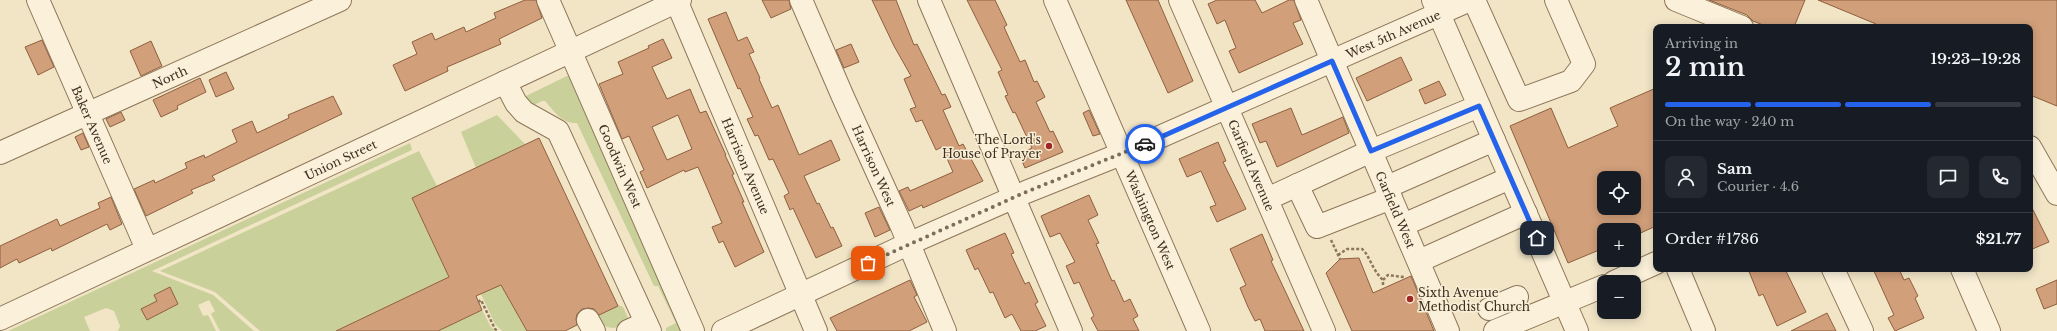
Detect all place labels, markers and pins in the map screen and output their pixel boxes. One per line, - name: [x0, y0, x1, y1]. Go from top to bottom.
- place label: The Lord's House of Prayer: [942, 132, 1041, 161]
- marker: The Lord's House of Prayer: [1044, 141, 1054, 151]
- pin: [1520, 221, 1554, 255]
- pin: [851, 246, 885, 280]
- place label: Sixth Avenue Methodist Church: [1418, 285, 1530, 314]
- marker: Sixth Avenue Methodist Church: [1405, 294, 1415, 304]

